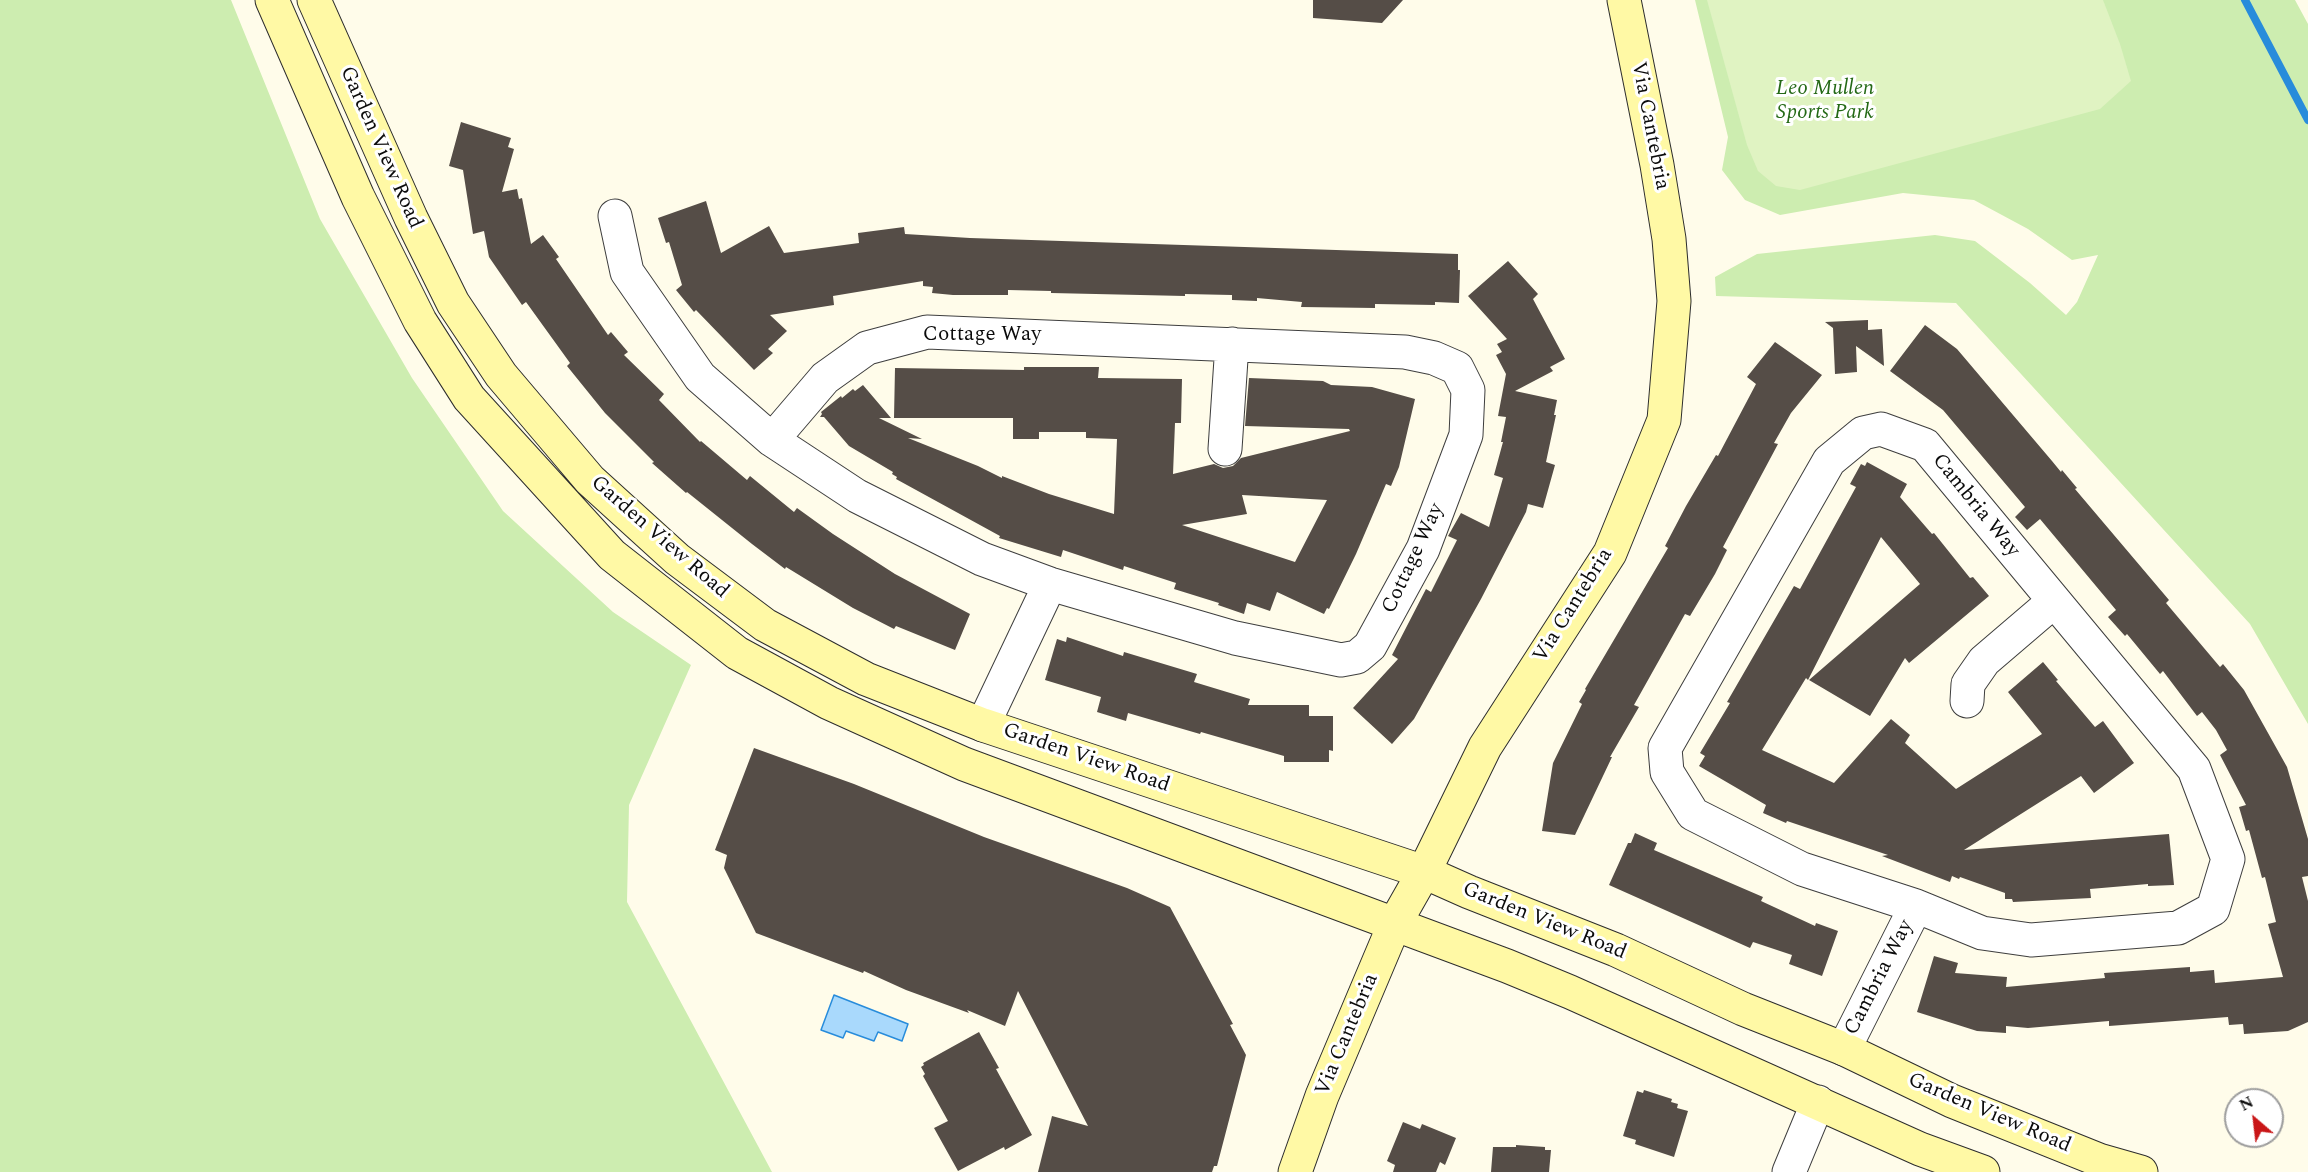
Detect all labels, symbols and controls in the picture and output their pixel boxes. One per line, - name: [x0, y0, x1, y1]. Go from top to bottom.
- street label: Via Cantebria: [1624, 60, 1674, 192]
- street label: Garden View Road: [333, 63, 427, 233]
- park label: Leo Mullen Sports Park: [1776, 77, 1874, 127]
- street label: Cottage Way: [923, 323, 1041, 349]
- street label: Cambria Way: [1926, 449, 2024, 563]
- street label: Garden View Road: [585, 471, 733, 605]
- street label: Cottage Way: [1377, 500, 1451, 618]
- street label: Via Cantebria: [1529, 544, 1619, 668]
- street label: Garden View Road: [999, 719, 1173, 799]
- street label: Garden View Road: [1458, 878, 1630, 966]
- street label: Cambria Way: [1840, 916, 1920, 1040]
- street label: Via Cantebria: [1311, 970, 1385, 1100]
- street label: Garden View Road: [1904, 1068, 2074, 1160]
- north arrow: [2224, 1088, 2284, 1148]
- text: N: [2235, 1090, 2258, 1118]

